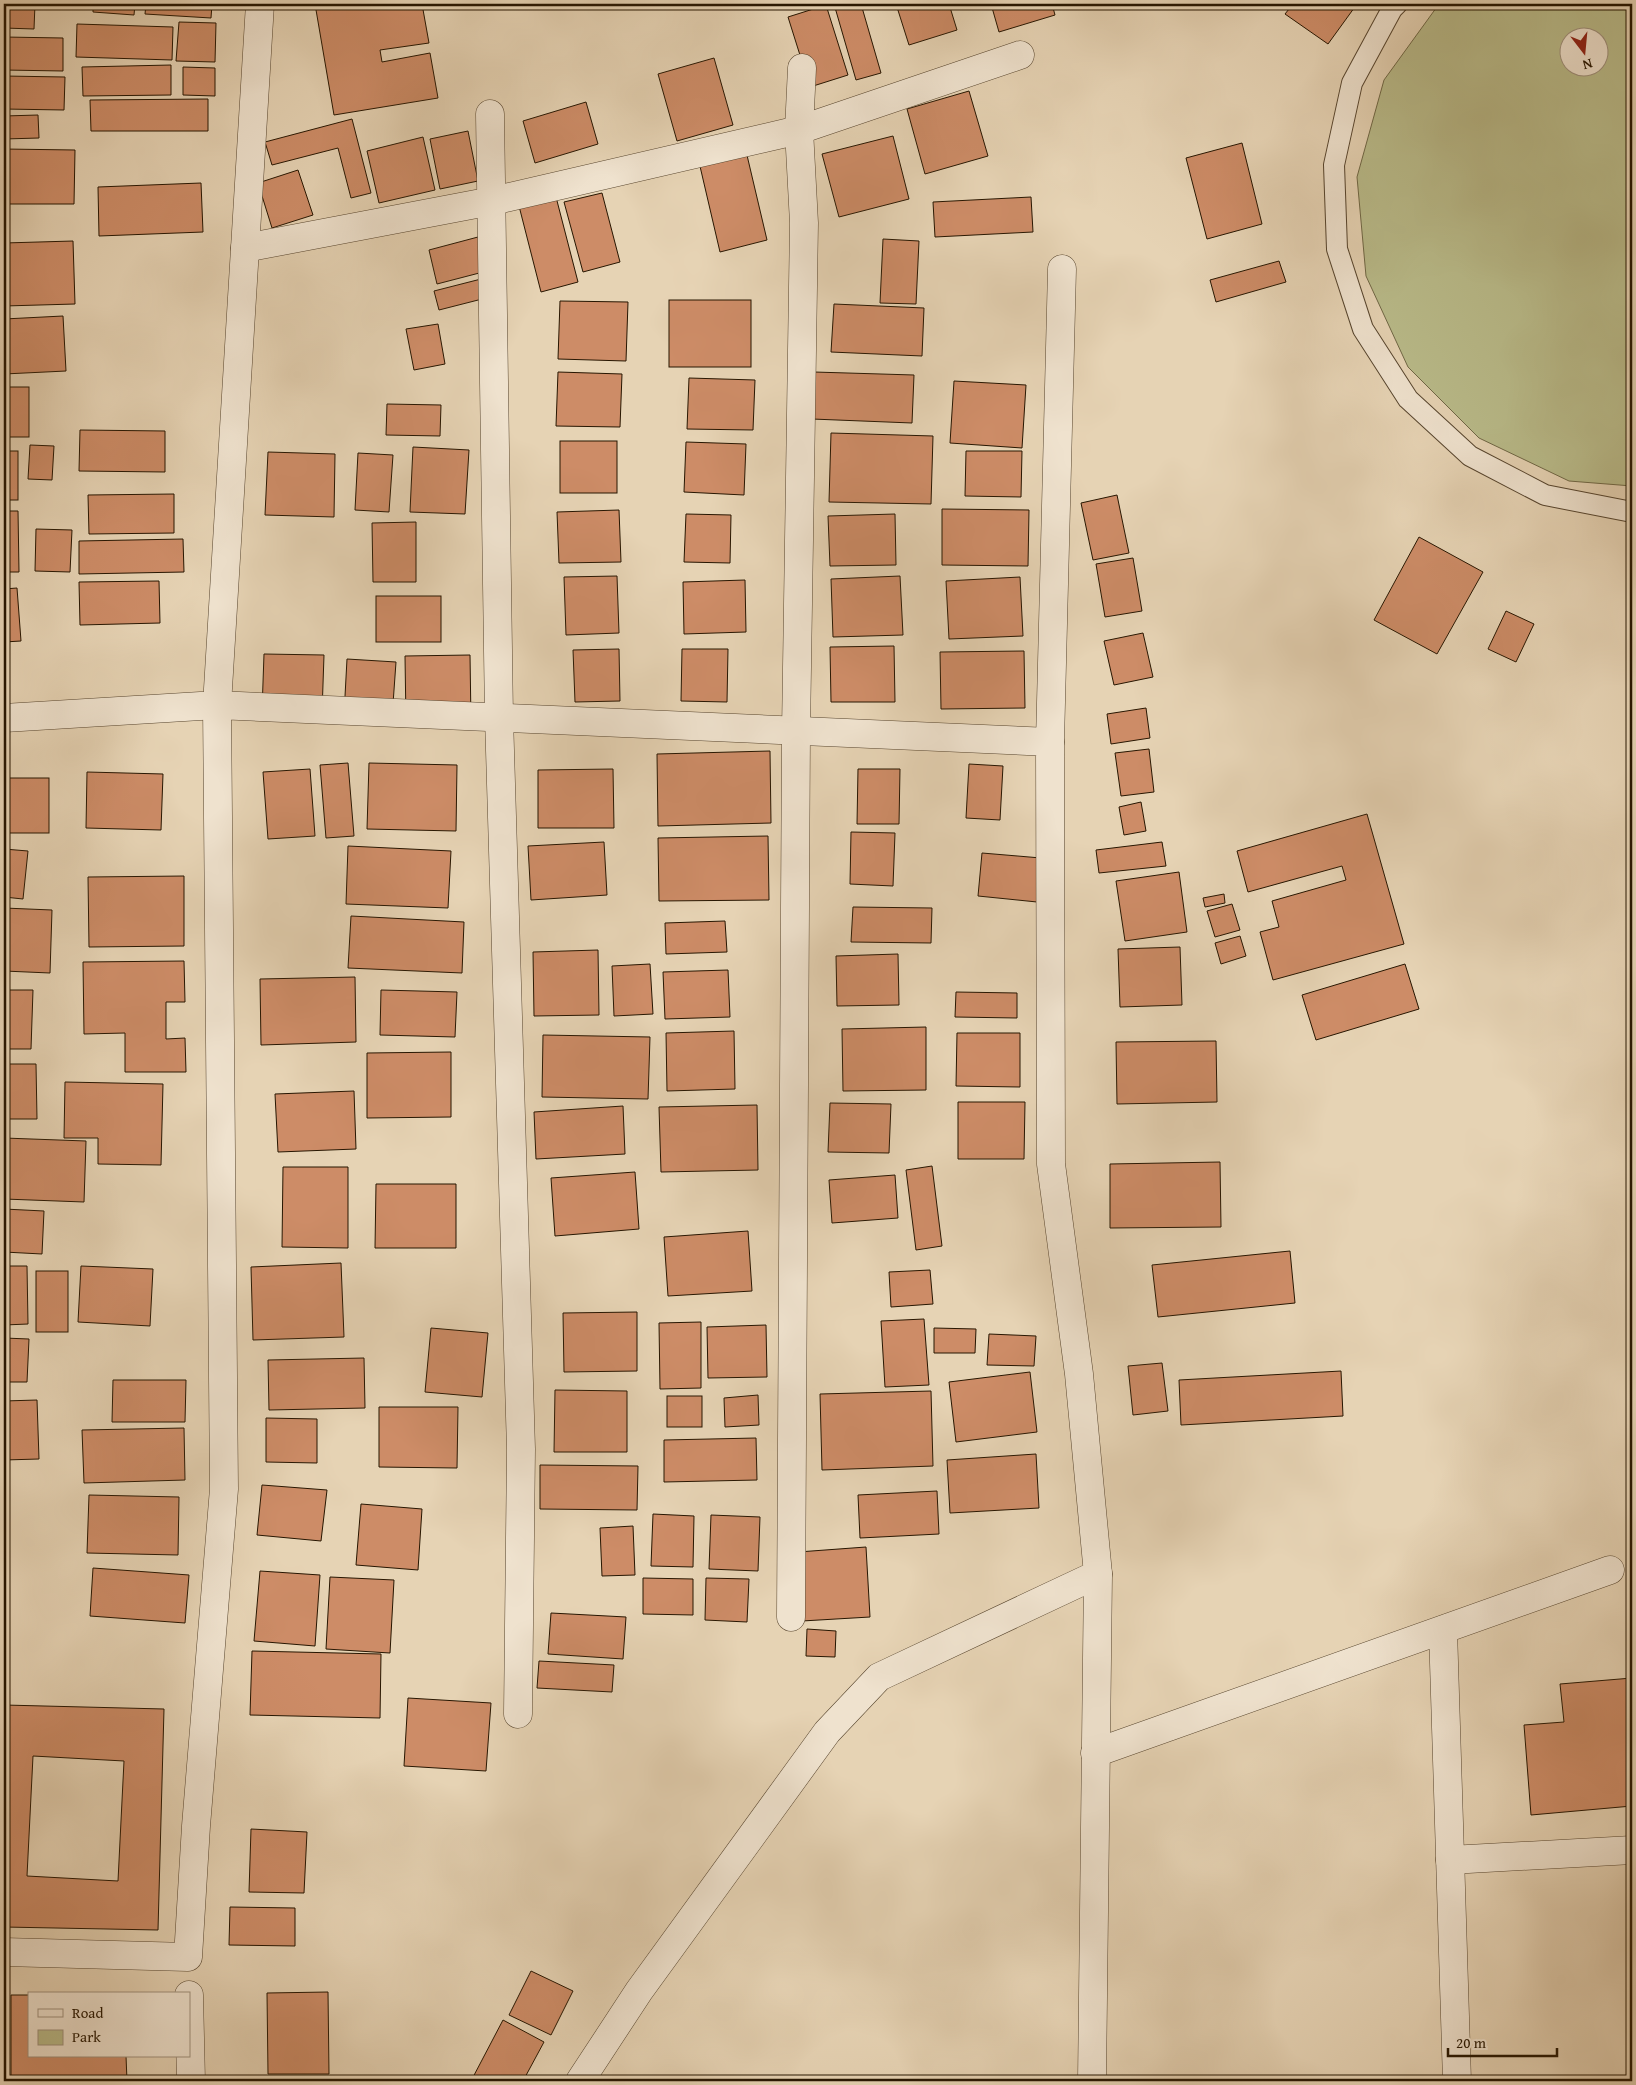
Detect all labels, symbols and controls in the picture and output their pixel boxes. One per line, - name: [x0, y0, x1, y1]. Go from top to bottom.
- north arrow: [1558, 28, 1608, 78]
- text: N: [1580, 54, 1595, 76]
- legend: [28, 1992, 190, 2058]
- text: Road: [72, 2002, 103, 2023]
- scale bar: [1448, 2025, 1557, 2057]
- text: Park: [72, 2026, 101, 2047]
- text: 20 m: [1456, 2032, 1487, 2053]

